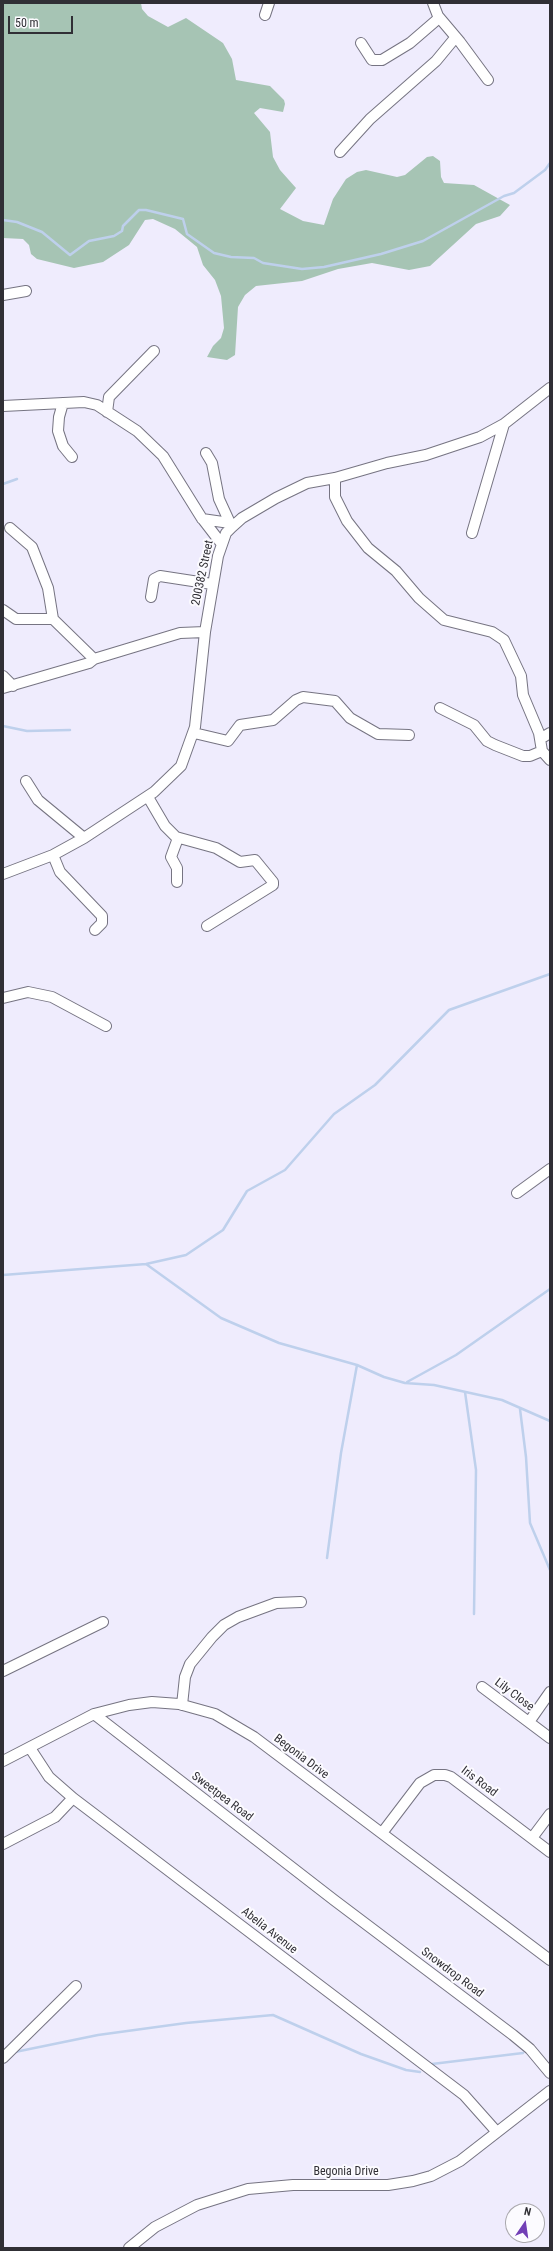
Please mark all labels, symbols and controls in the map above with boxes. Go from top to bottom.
scale bar [10,8,75,34]
text: 50 m [15,16,39,30]
street label: 200382 Street [189,539,217,607]
street label: Lily Close [491,1676,537,1714]
street label: Begonia Drive [271,1732,331,1782]
street label: Iris Road [458,1764,500,1800]
street label: Sweetpea Road [189,1769,255,1825]
street label: Abelia Avenue [238,1905,300,1957]
street label: Snowdrop Road [418,1945,486,2001]
street label: Begonia Drive [313,2165,379,2179]
north arrow [505,2203,545,2243]
text: N [523,2205,532,2219]

